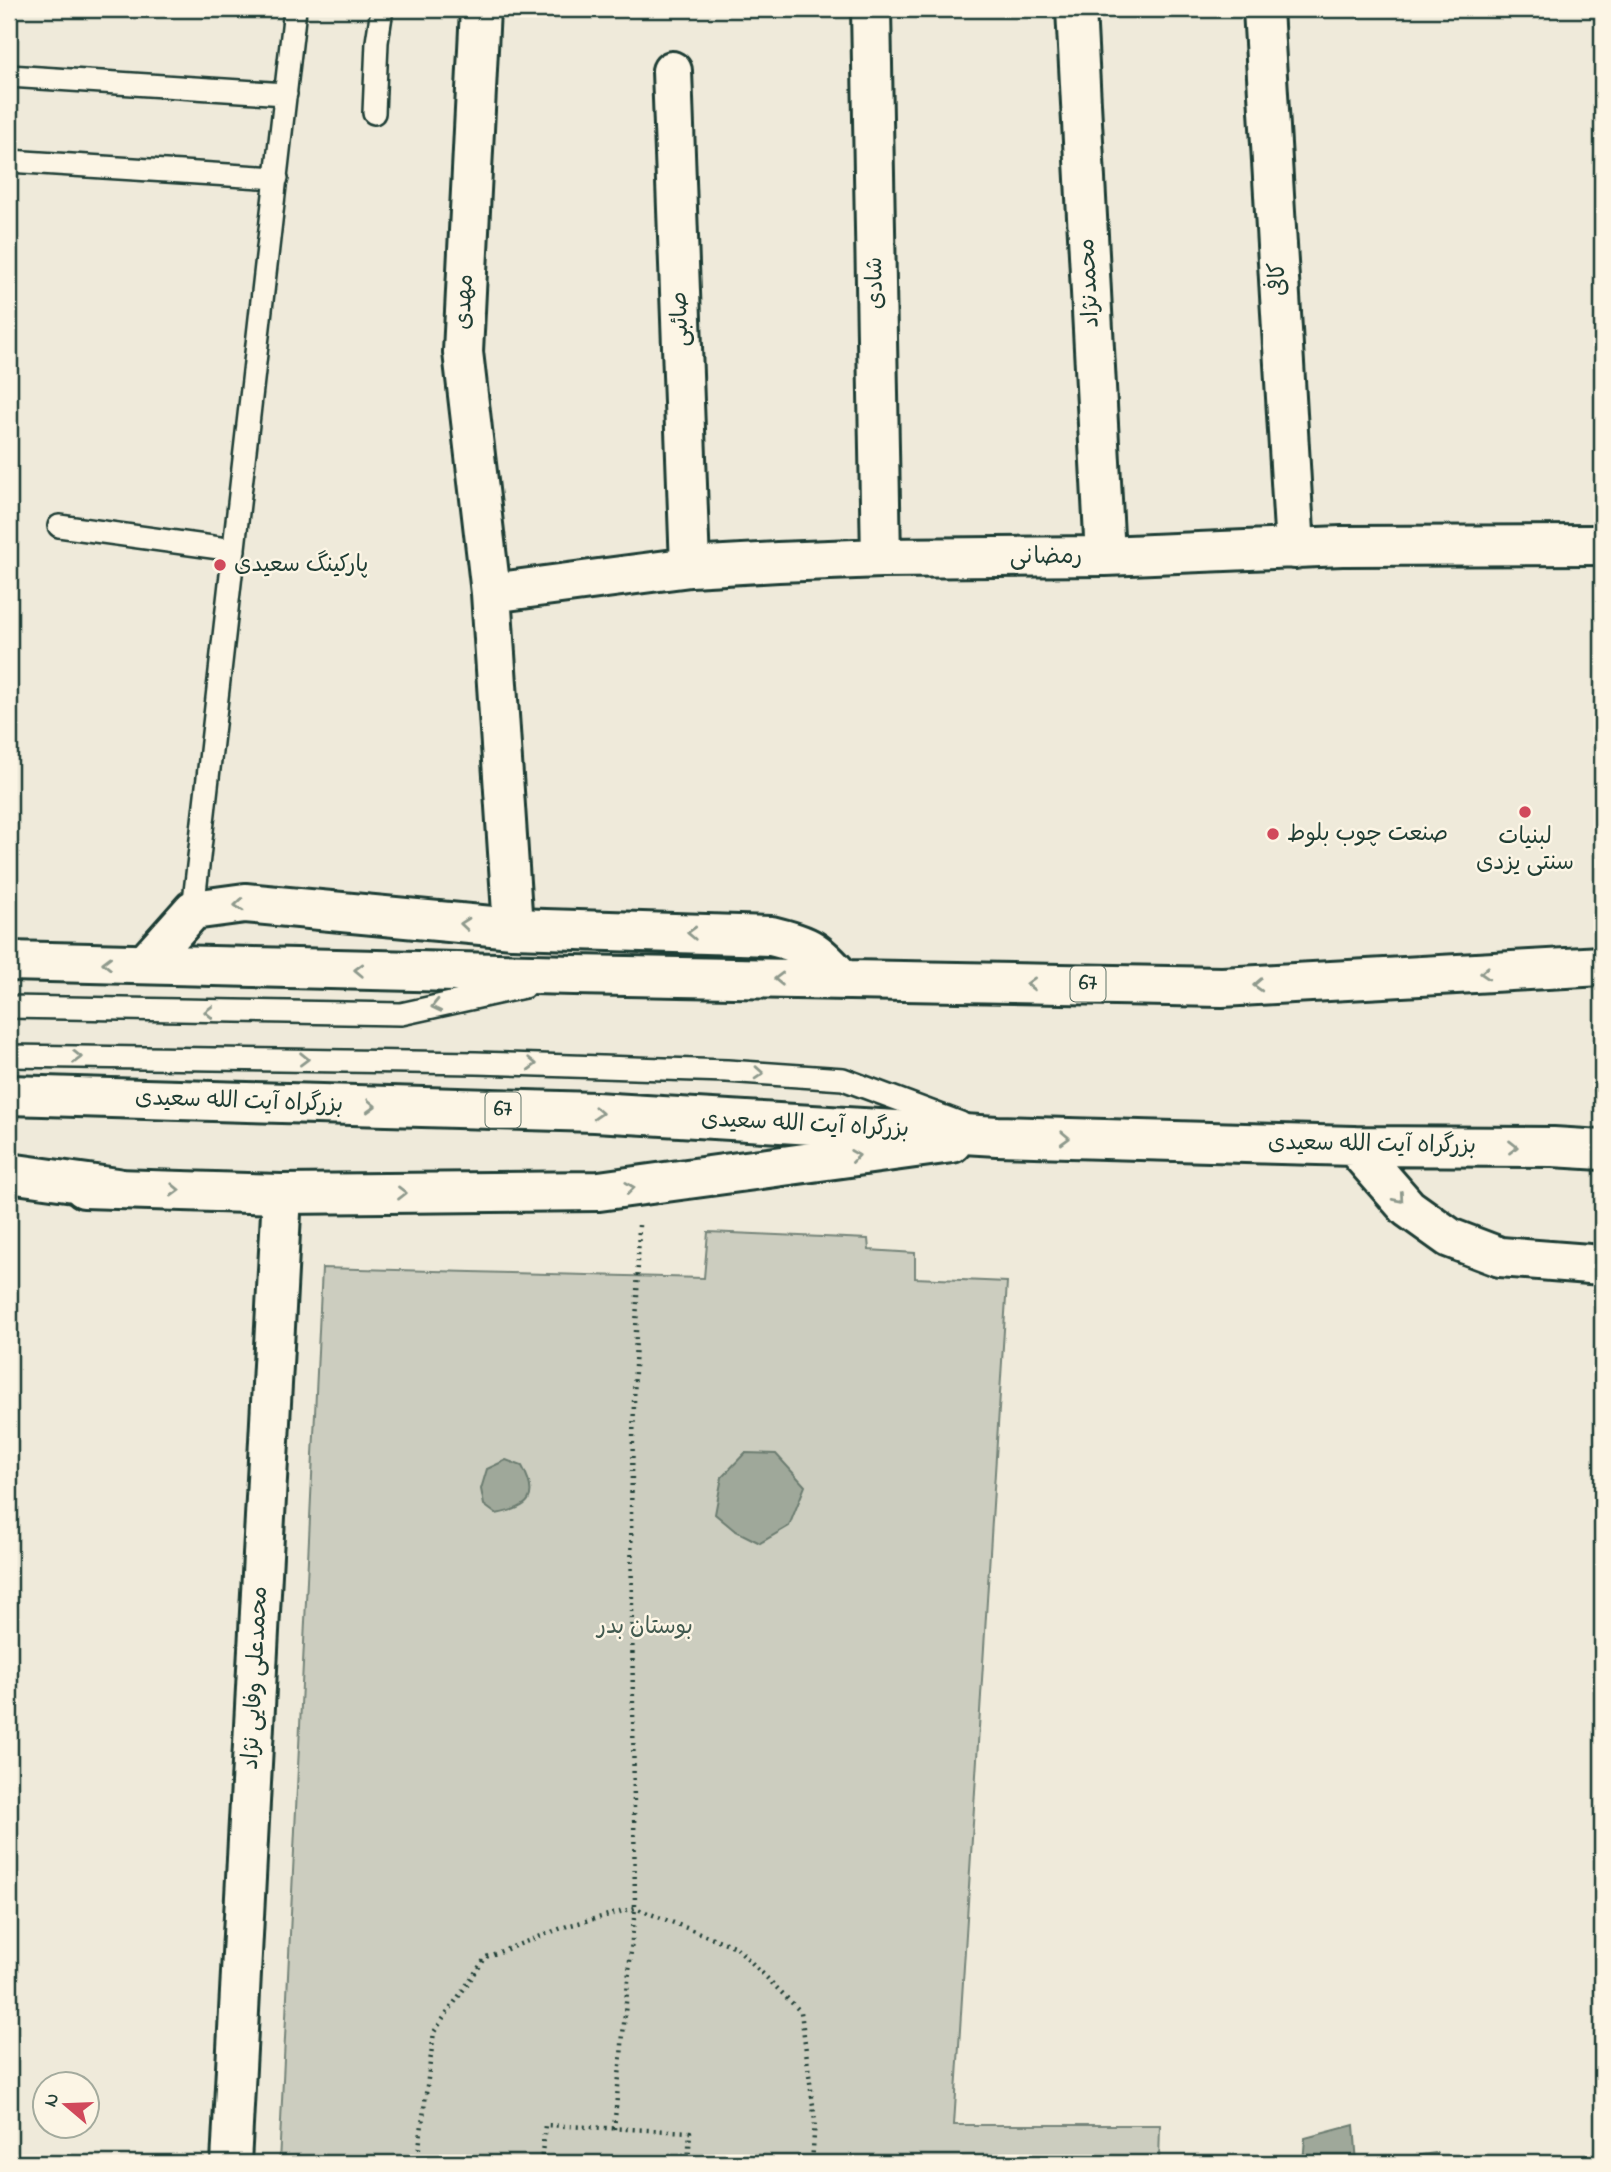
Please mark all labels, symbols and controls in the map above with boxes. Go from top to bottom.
street label: محمدنژاد [1071,237,1109,329]
street label: شادی [859,256,893,310]
street label: کافی [1261,261,1296,297]
street label: مهدی [447,273,483,331]
street label: صائبی [664,291,698,347]
street label: رمضانی [1010,541,1082,574]
place label: پارکینگ سعیدی [234,549,368,582]
marker: پارکینگ سعیدی [212,557,228,573]
marker: لبنیات سنتی یزدی [1517,804,1533,820]
place label: صنعت چوب بلوط [1287,818,1448,851]
place label: لبنیات سنتی یزدی [1476,821,1574,880]
marker: صنعت چوب بلوط [1265,826,1281,842]
one-way arrow [233,897,244,912]
one-way arrow [459,917,470,932]
one-way arrow [686,926,697,941]
one-way arrow [101,955,112,971]
one-way arrow [353,962,364,977]
one-way arrow [1479,966,1490,981]
road number: 67 [1070,967,1106,1002]
one-way arrow [773,971,783,987]
one-way arrow [1025,976,1036,991]
one-way arrow [1252,977,1263,992]
one-way arrow [430,998,442,1013]
one-way arrow [203,1004,214,1020]
one-way arrow [72,1050,83,1065]
one-way arrow [299,1052,310,1067]
one-way arrow [527,1057,538,1072]
one-way arrow [754,1065,765,1080]
street label: بزرگراه آیت الله سعیدی [134,1082,344,1122]
road number: 67 [486,1092,520,1128]
one-way arrow [366,1098,377,1113]
street label: بزرگراه آیت الله سعیدی [700,1103,910,1147]
one-way arrow [593,1105,604,1120]
street label: بزرگراه آیت الله سعیدی [1268,1127,1476,1163]
one-way arrow [1061,1130,1071,1146]
one-way arrow [1509,1139,1519,1155]
one-way arrow [849,1149,861,1164]
one-way arrow [624,1180,636,1195]
one-way arrow [170,1182,181,1197]
one-way arrow [398,1185,408,1201]
one-way arrow [1391,1190,1403,1203]
street label: محمدعلی وفایی نژاد [235,1585,277,1771]
park label: بوستان بدر [595,1611,693,1644]
north arrow [32,2070,102,2140]
text: N [37,2090,67,2111]

